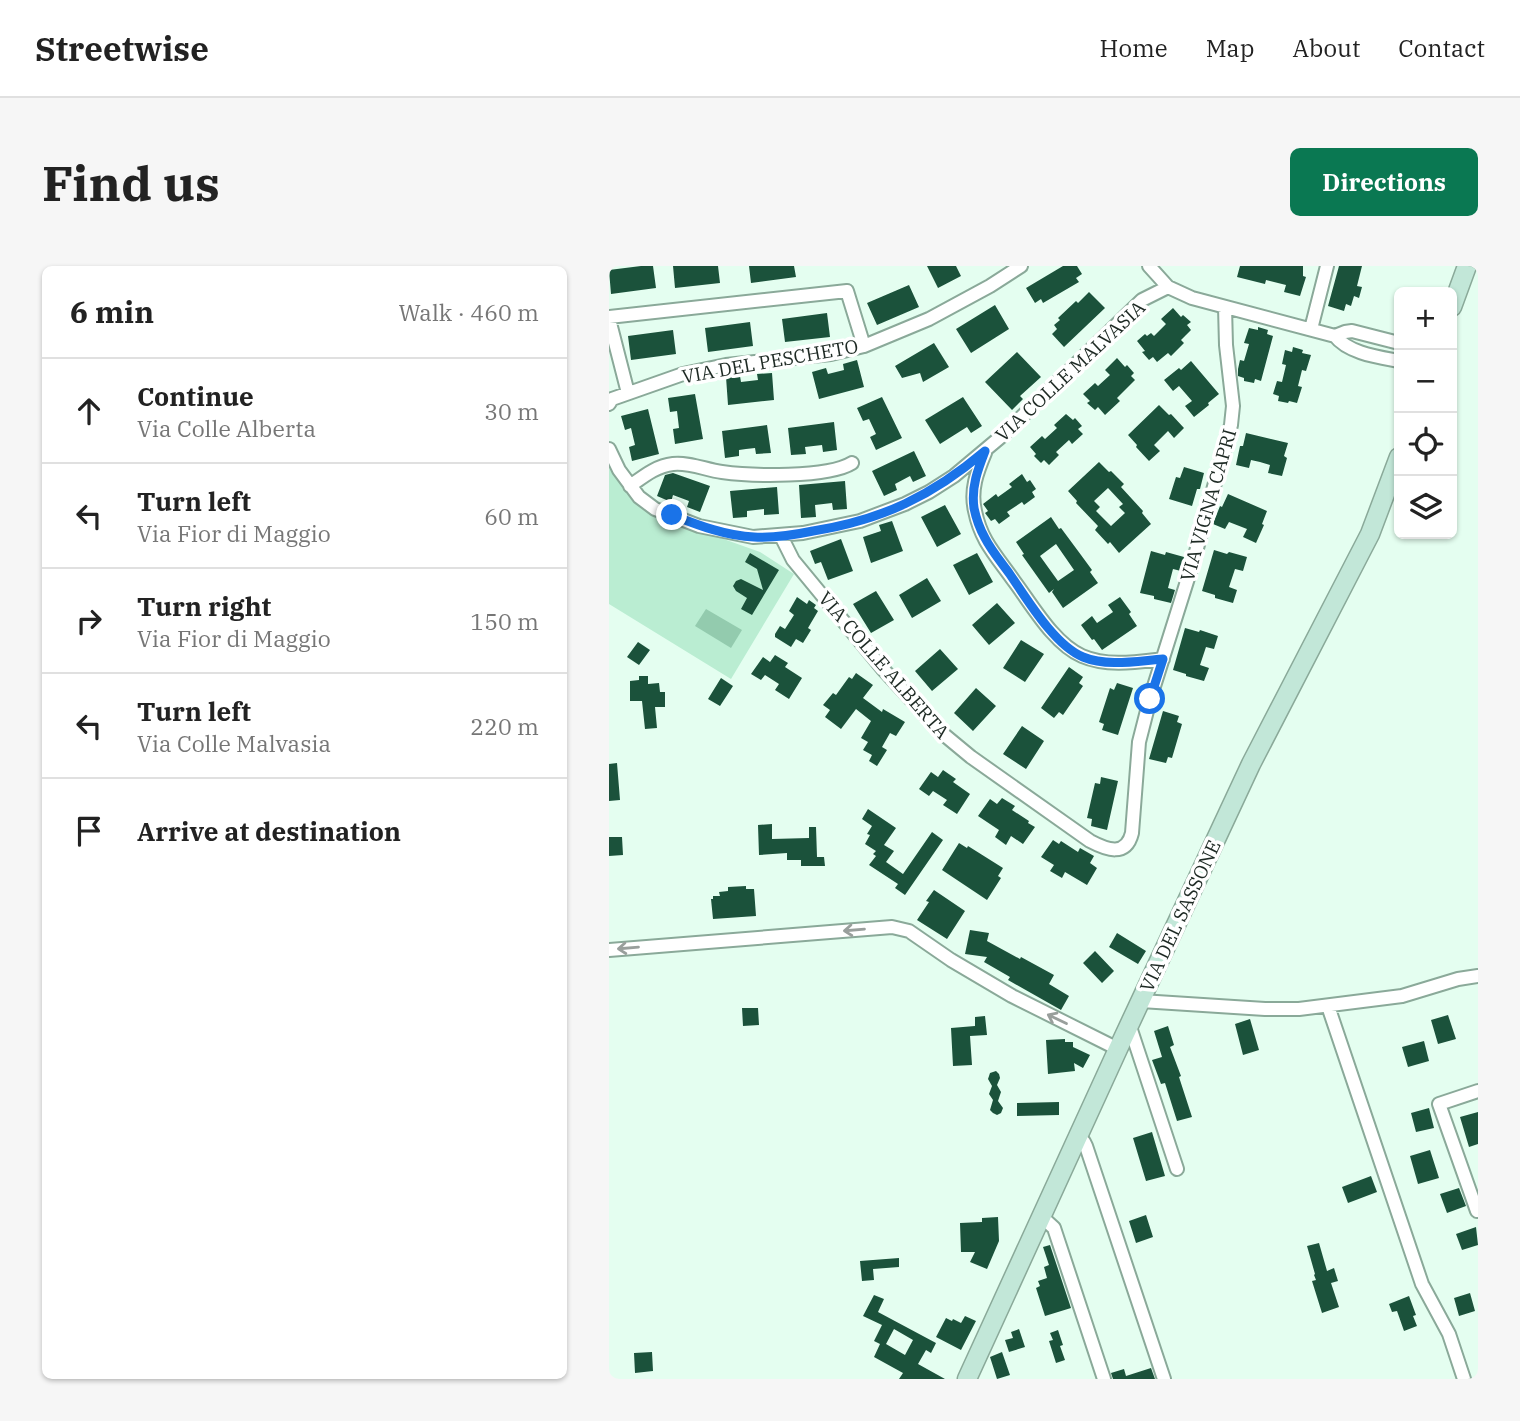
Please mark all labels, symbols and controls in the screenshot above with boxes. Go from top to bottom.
text: Streetwise [35,27,209,70]
text: Home [1100,32,1168,64]
text: Map [1206,32,1254,64]
text: About [1292,32,1360,64]
text: Contact [1398,32,1485,64]
button: Directions [1290,148,1478,216]
text: Find us [42,151,220,214]
map controls [1394,287,1457,539]
button: + [1394,287,1457,350]
text: 6 min [70,292,154,331]
street label: VIA COLLE MALVASIA [990,295,1150,447]
text: Walk · 460 m [398,297,539,327]
street label: VIA DEL PESCHETO [680,334,860,388]
button: − [1394,350,1457,413]
text: Continue [137,379,254,413]
icon: ahead [70,392,108,430]
text: 30 m [484,396,539,426]
text: Via Colle Alberta [137,413,316,443]
button: locate [1394,413,1457,476]
street label: VIA VIGNA CAPRI [1175,426,1241,584]
button: layers [1394,476,1457,539]
text: Turn left [137,484,251,518]
icon: left [70,497,108,535]
route end [656,499,687,530]
text: 60 m [484,501,539,531]
text: Via Fior di Maggio [137,518,331,548]
street label: VIA COLLE ALBERTA [813,586,955,744]
text: Turn right [137,589,271,623]
icon: right [70,602,108,640]
text: 150 m [470,606,539,636]
text: Via Fior di Maggio [137,623,331,653]
route start [1134,683,1165,714]
text: Turn left [137,694,251,728]
icon: left [70,707,108,745]
text: 220 m [470,711,539,741]
text: Via Colle Malvasia [137,728,331,758]
icon: arrive [70,812,108,850]
text: Arrive at destination [137,814,401,848]
street label: VIA DEL SASSONE [1134,836,1226,996]
one-way arrow [844,924,866,937]
one-way arrow [617,942,639,955]
one-way arrow [1047,1011,1068,1025]

